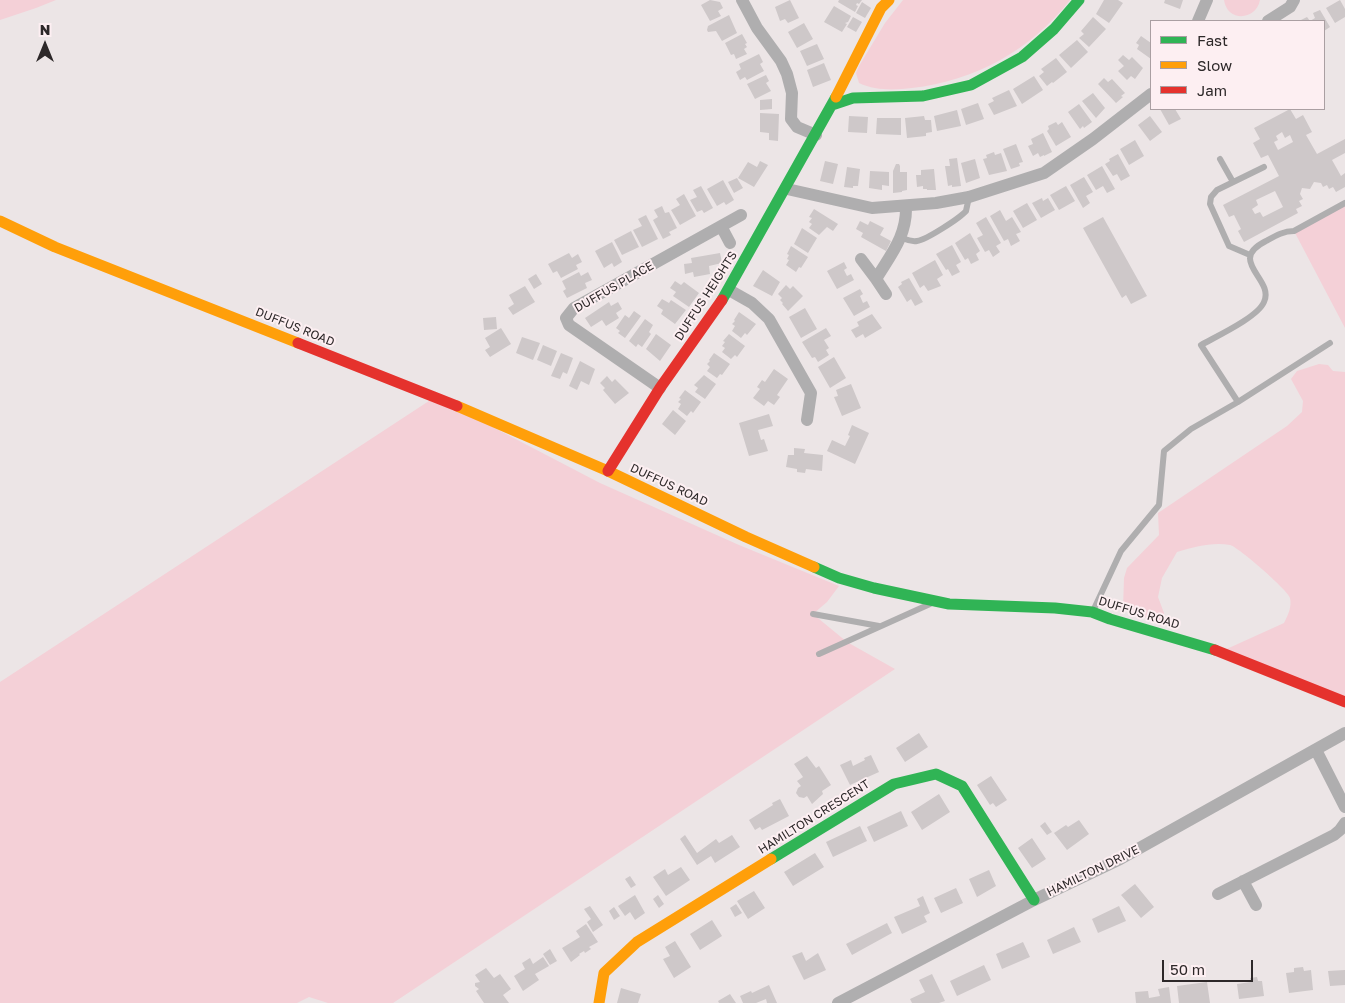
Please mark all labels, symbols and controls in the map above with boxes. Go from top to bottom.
north arrow [20,20,70,70]
legend [1150,20,1325,110]
text: N [40,21,50,38]
text: Fast [1197,31,1228,49]
text: Slow [1197,56,1232,74]
text: Jam [1197,81,1227,99]
street label: DUFFUS HEIGHTS [672,249,740,343]
street label: DUFFUS PLACE [572,258,656,316]
street label: DUFFUS ROAD [253,305,337,349]
street label: DUFFUS ROAD [628,461,710,509]
street label: DUFFUS ROAD [1097,594,1181,632]
street label: HAMILTON CRESCENT [756,777,872,857]
street label: HAMILTON DRIVE [1044,842,1142,900]
scale bar [1165,950,1256,982]
text: 50 m [1170,960,1205,978]

